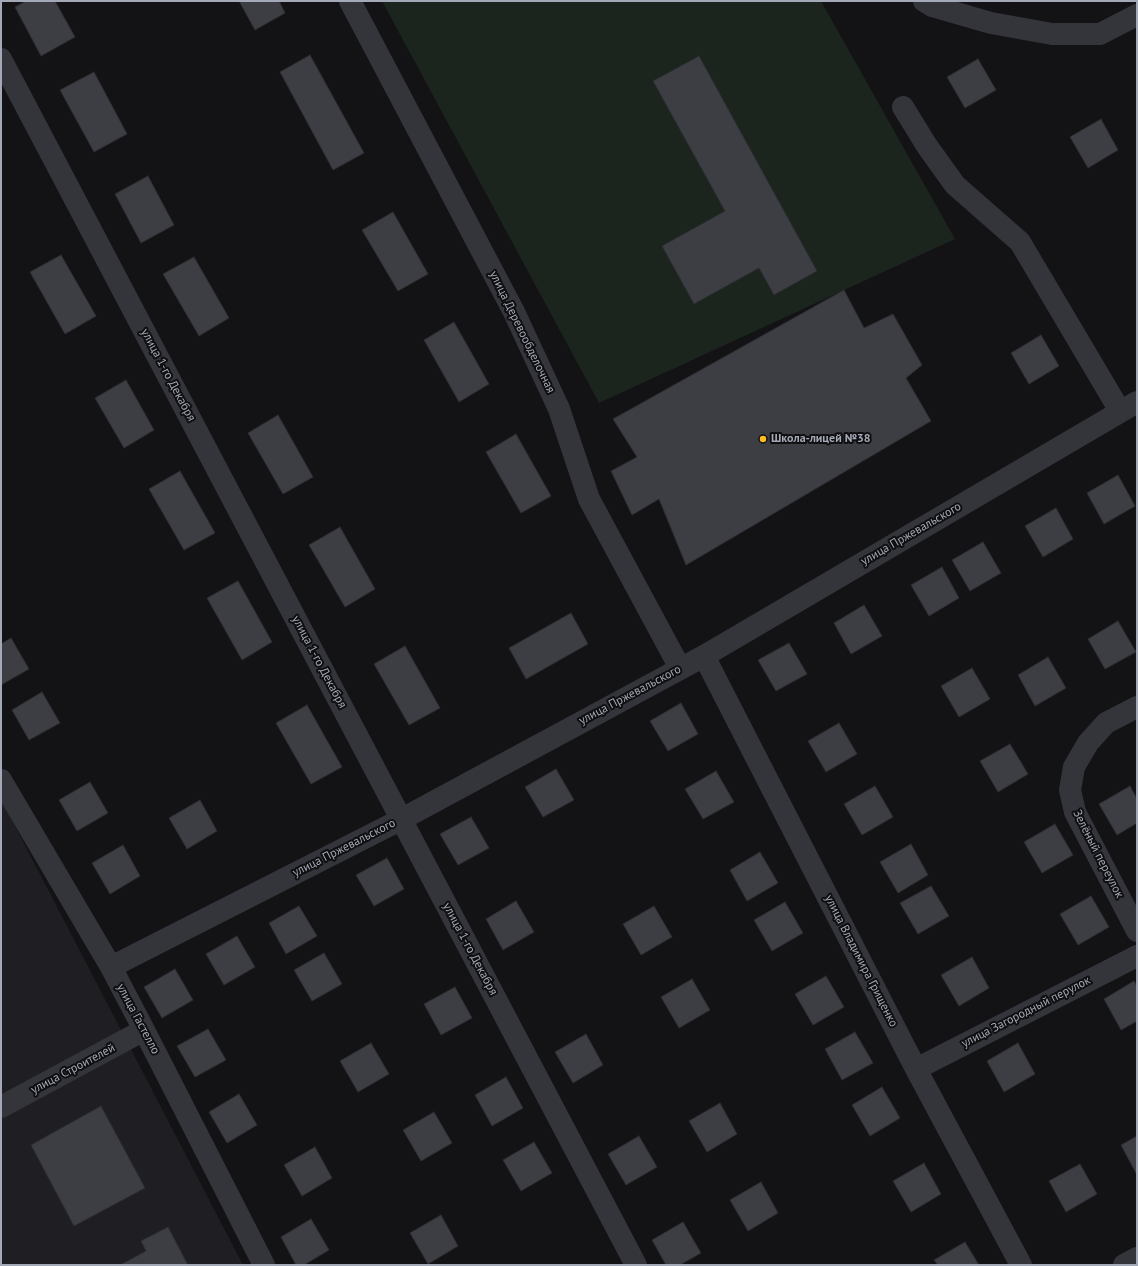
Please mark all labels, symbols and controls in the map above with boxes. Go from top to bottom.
street label: улица Деревообделочная [486,269,558,395]
street label: улица 1-го Декабря [138,326,198,424]
place label: Школа-лицей №38 [771,432,871,446]
marker: Школа-лицей №38 [758,434,768,444]
street label: улица Пржевальского [858,499,964,569]
street label: улица 1-го Декабря [289,613,349,711]
street label: улица Пржевальского [577,662,683,728]
street label: Зелёный переулок [1070,807,1126,901]
street label: улица Пржевальского [290,816,398,880]
street label: улица Владимира Грищенко [821,893,901,1029]
street label: улица 1-го Декабря [440,900,500,998]
street label: улица Загородный перулок [959,973,1093,1051]
street label: улица Гастелло [113,981,163,1057]
street label: улица Строителей [28,1041,118,1097]

